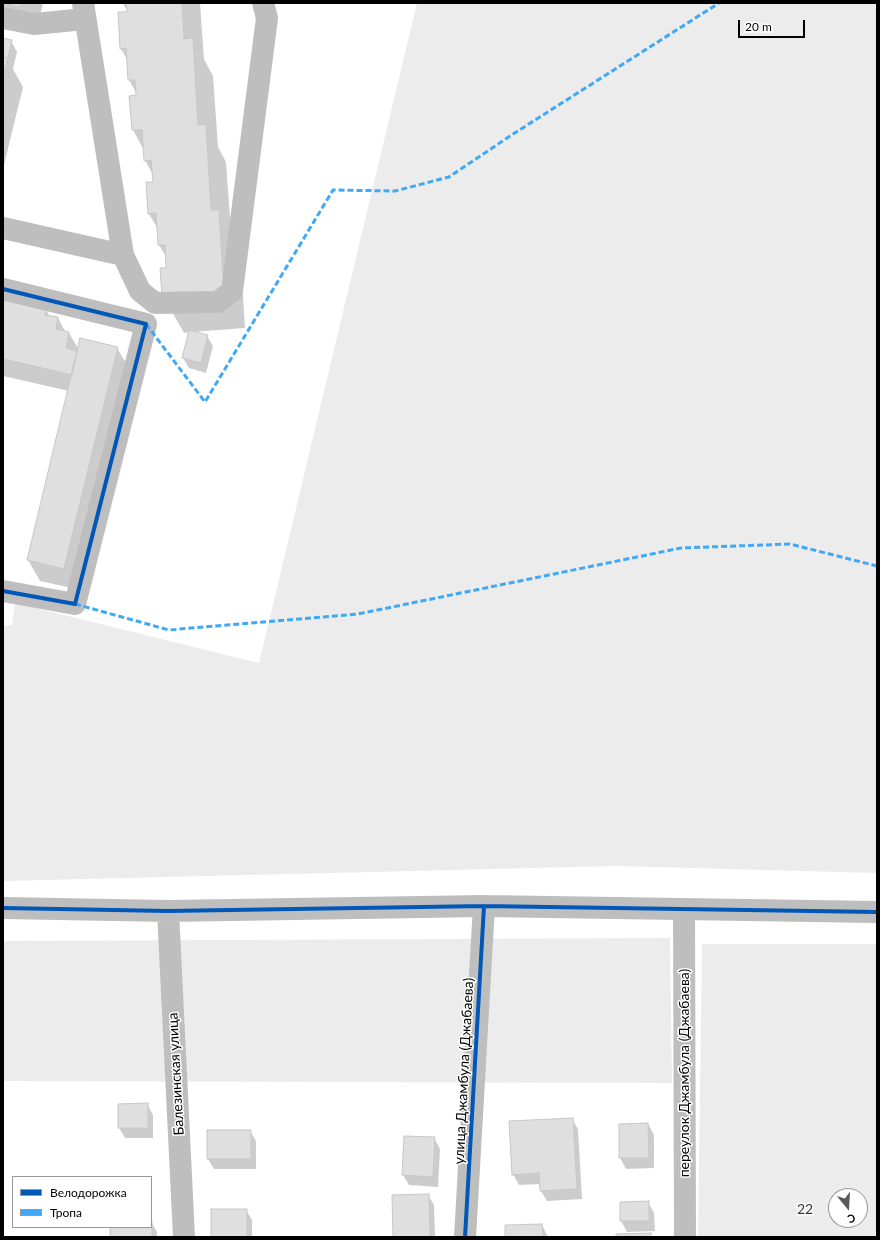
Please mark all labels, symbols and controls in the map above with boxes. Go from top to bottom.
scale bar [740,12,807,38]
text: 20 m [745,19,772,34]
street label: переулок Джамбула (Джабаева) [676,969,692,1177]
street label: улица Джамбула (Джабаева) [451,977,477,1165]
street label: Балезинская улица [164,1012,188,1136]
legend [12,1176,152,1228]
text: Велодорожка [50,1185,127,1200]
north arrow [828,1188,868,1228]
park label: 22 [797,1201,813,1217]
text: Тропа [50,1205,82,1220]
text: С [846,1212,857,1226]

